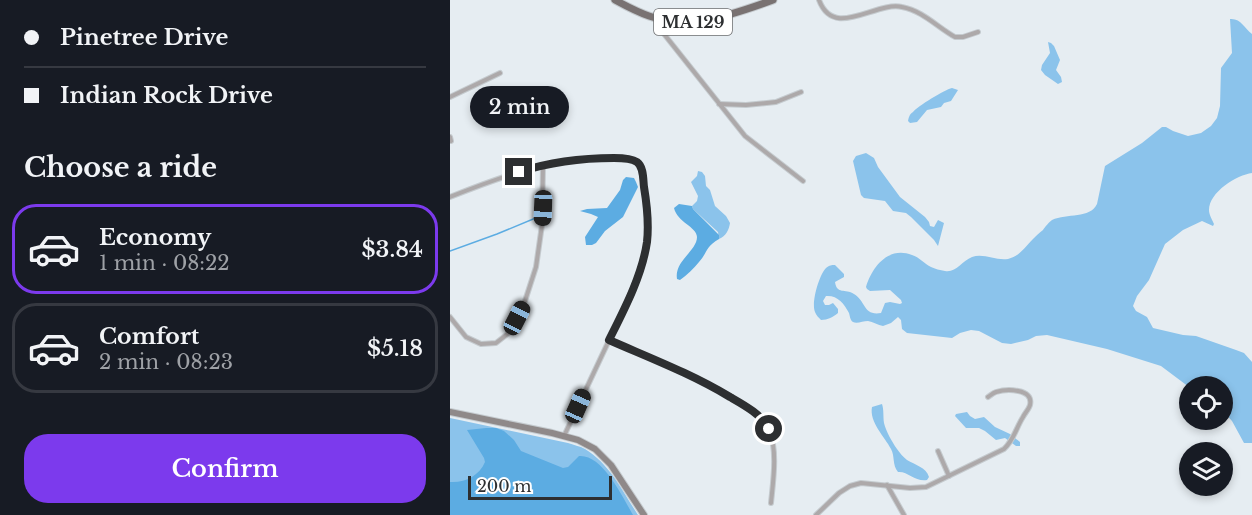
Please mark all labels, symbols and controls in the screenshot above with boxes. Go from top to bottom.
road number: MA 129 [654,9,732,35]
text: Pinetree Drive [60,24,228,51]
text: Indian Rock Drive [60,82,273,109]
callout: 2 min [470,85,568,127]
text: 2 min [489,95,550,119]
text: Choose a ride [24,151,217,184]
route end [505,158,532,185]
car [533,190,553,226]
icon: car [27,222,81,276]
text: Economy [99,224,211,251]
text: $3.84 [362,236,423,263]
text: 1 min · 08:22 [99,251,230,275]
car [501,298,533,338]
icon: car [27,321,81,375]
text: Comfort [99,323,199,350]
text: $5.18 [367,335,423,362]
text: 2 min · 08:23 [99,350,233,374]
map controls [1179,376,1233,496]
button: locate [1179,376,1233,430]
car [562,386,594,426]
route start [755,415,782,442]
button: Confirm [24,434,426,503]
button: layers [1179,442,1233,496]
scale bar [468,473,612,500]
text: 200 m [477,476,531,496]

